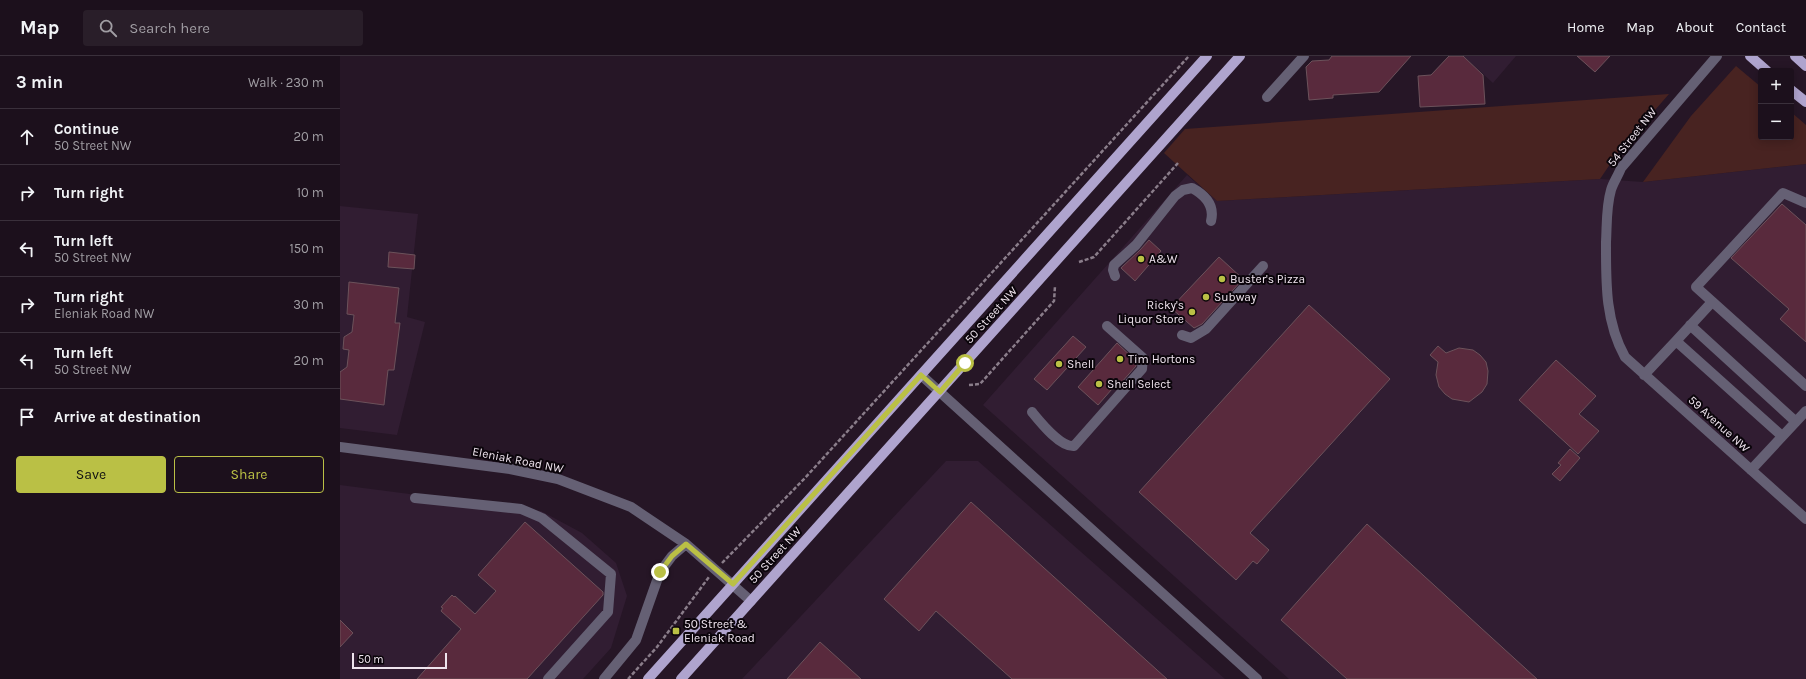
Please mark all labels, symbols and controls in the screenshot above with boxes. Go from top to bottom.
search box [83,10,363,46]
text: Map [20,17,59,39]
icon: search [97,17,119,39]
text: Search here [129,19,210,37]
text: Home [1567,19,1604,36]
text: Map [1626,19,1654,36]
text: About [1676,19,1714,36]
text: Contact [1736,19,1786,36]
map controls [1758,68,1794,140]
button: + [1758,68,1794,104]
text: 3 min [16,72,63,92]
text: Walk · 230 m [248,75,324,90]
street label: 54 Street NW [1605,104,1660,169]
button: − [1758,104,1794,140]
text: Continue [54,120,119,138]
icon: ahead [16,126,38,148]
text: 20 m [294,129,324,144]
text: 50 Street NW [54,138,131,153]
icon: right [16,182,38,204]
text: Turn right [54,184,124,202]
text: 10 m [297,185,324,200]
text: Turn left [54,232,113,250]
icon: left [16,238,38,260]
text: 150 m [289,241,324,256]
text: 50 Street NW [54,250,131,265]
place label: A&W [1149,252,1178,266]
marker: A&W [1136,254,1146,264]
place label: Buster's Pizza [1230,272,1305,286]
marker: Buster's Pizza [1217,274,1227,284]
street label: 50 Street NW [962,284,1020,346]
text: Turn right [54,288,124,306]
place label: Subway [1214,290,1257,304]
marker: Subway [1201,292,1211,302]
icon: right [16,294,38,316]
text: 30 m [293,297,324,312]
place label: Ricky's Liquor Store [1118,298,1184,326]
text: Eleniak Road NW [54,306,154,321]
marker: Ricky's Liquor Store [1187,307,1197,317]
text: Turn left [54,344,113,362]
icon: left [16,350,38,372]
place label: Tim Hortons [1128,352,1195,366]
text: 20 m [294,353,324,368]
route start [956,354,974,372]
marker: Tim Hortons [1115,354,1125,364]
place label: Shell [1067,357,1094,371]
marker: Shell [1054,359,1064,369]
text: 50 Street NW [54,362,131,377]
place label: Shell Select [1107,377,1171,391]
marker: Shell Select [1094,379,1104,389]
street label: 59 Avenue NW [1685,393,1753,455]
icon: arrive [16,406,38,428]
text: Arrive at destination [54,408,201,426]
street label: Eleniak Road NW [471,444,565,476]
button: Save [16,456,166,493]
button: Share [174,456,324,493]
street label: 50 Street NW [746,524,804,586]
route end [651,563,669,581]
place label: 50 Street & Eleniak Road [684,617,755,645]
marker: 50 Street & Eleniak Road [671,626,681,636]
scale bar [352,651,447,670]
text: 50 m [358,653,384,666]

